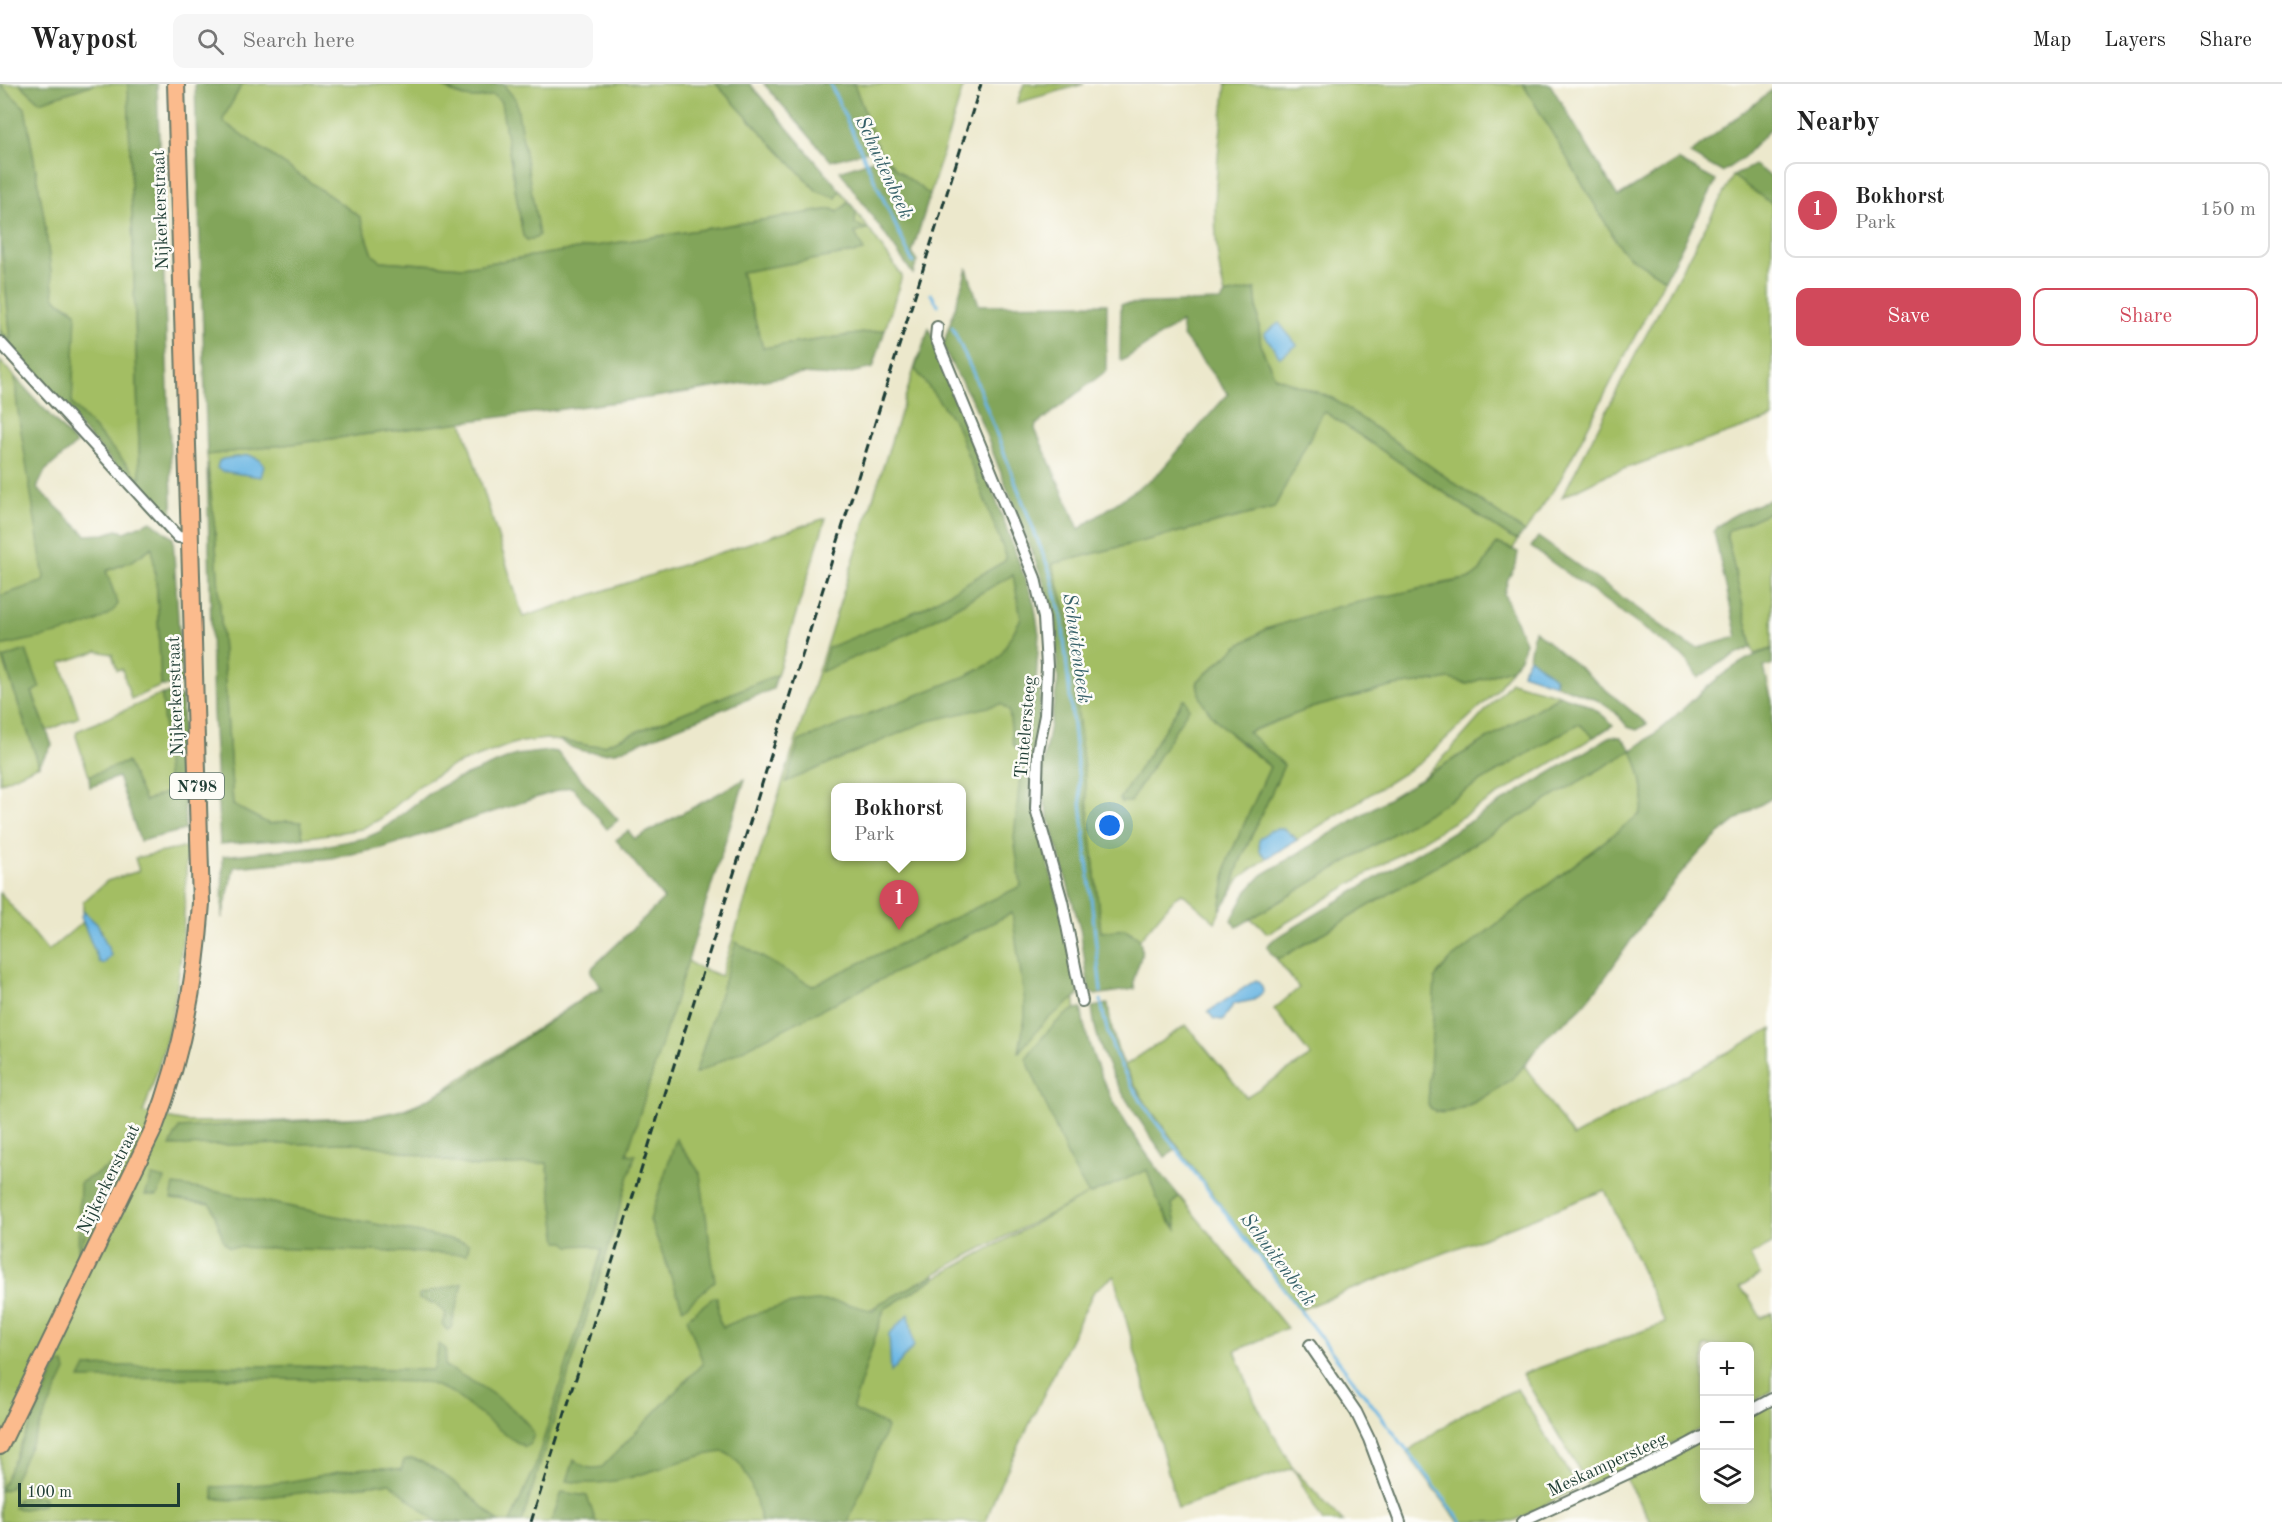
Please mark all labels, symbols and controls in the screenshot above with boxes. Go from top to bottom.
search box [173,14,593,68]
icon: search [194,25,227,58]
text: Waypost [30,27,137,55]
text: Search here [242,30,355,52]
text: Map [2032,30,2071,51]
text: Layers [2104,30,2166,51]
text: Share [2199,30,2252,51]
text: Nearby [1796,110,1880,136]
water label: Schuitenbeek [851,113,916,223]
street label: Nijkerkerstraat [150,150,172,270]
text: Bokhorst [1855,186,1944,208]
text: 1 [1812,200,1823,220]
text: 150 m [2200,200,2256,220]
text: Park [1855,213,1896,233]
button: Save [1796,288,2021,346]
button: Share [2033,288,2258,346]
water label: Schuitenbeek [1058,592,1094,705]
street label: Nijkerkerstraat [165,636,187,756]
street label: Tintelersteeg [1013,675,1039,779]
road number: N798 [170,773,224,799]
popup [831,783,966,861]
text: Bokhorst [854,798,943,820]
your location [1095,811,1124,840]
text: Park [854,825,895,845]
pin: 1 [880,880,918,930]
street label: Nijkerkerstraat [74,1122,143,1237]
water label: Schuitenbeek [1236,1210,1319,1311]
map controls [1700,1342,1754,1504]
button: + [1700,1342,1754,1396]
button: − [1700,1396,1754,1450]
street label: Meskampersteeg [1545,1429,1670,1500]
button: layers [1700,1450,1754,1504]
scale bar [18,1480,180,1508]
text: 100 m [27,1485,72,1501]

